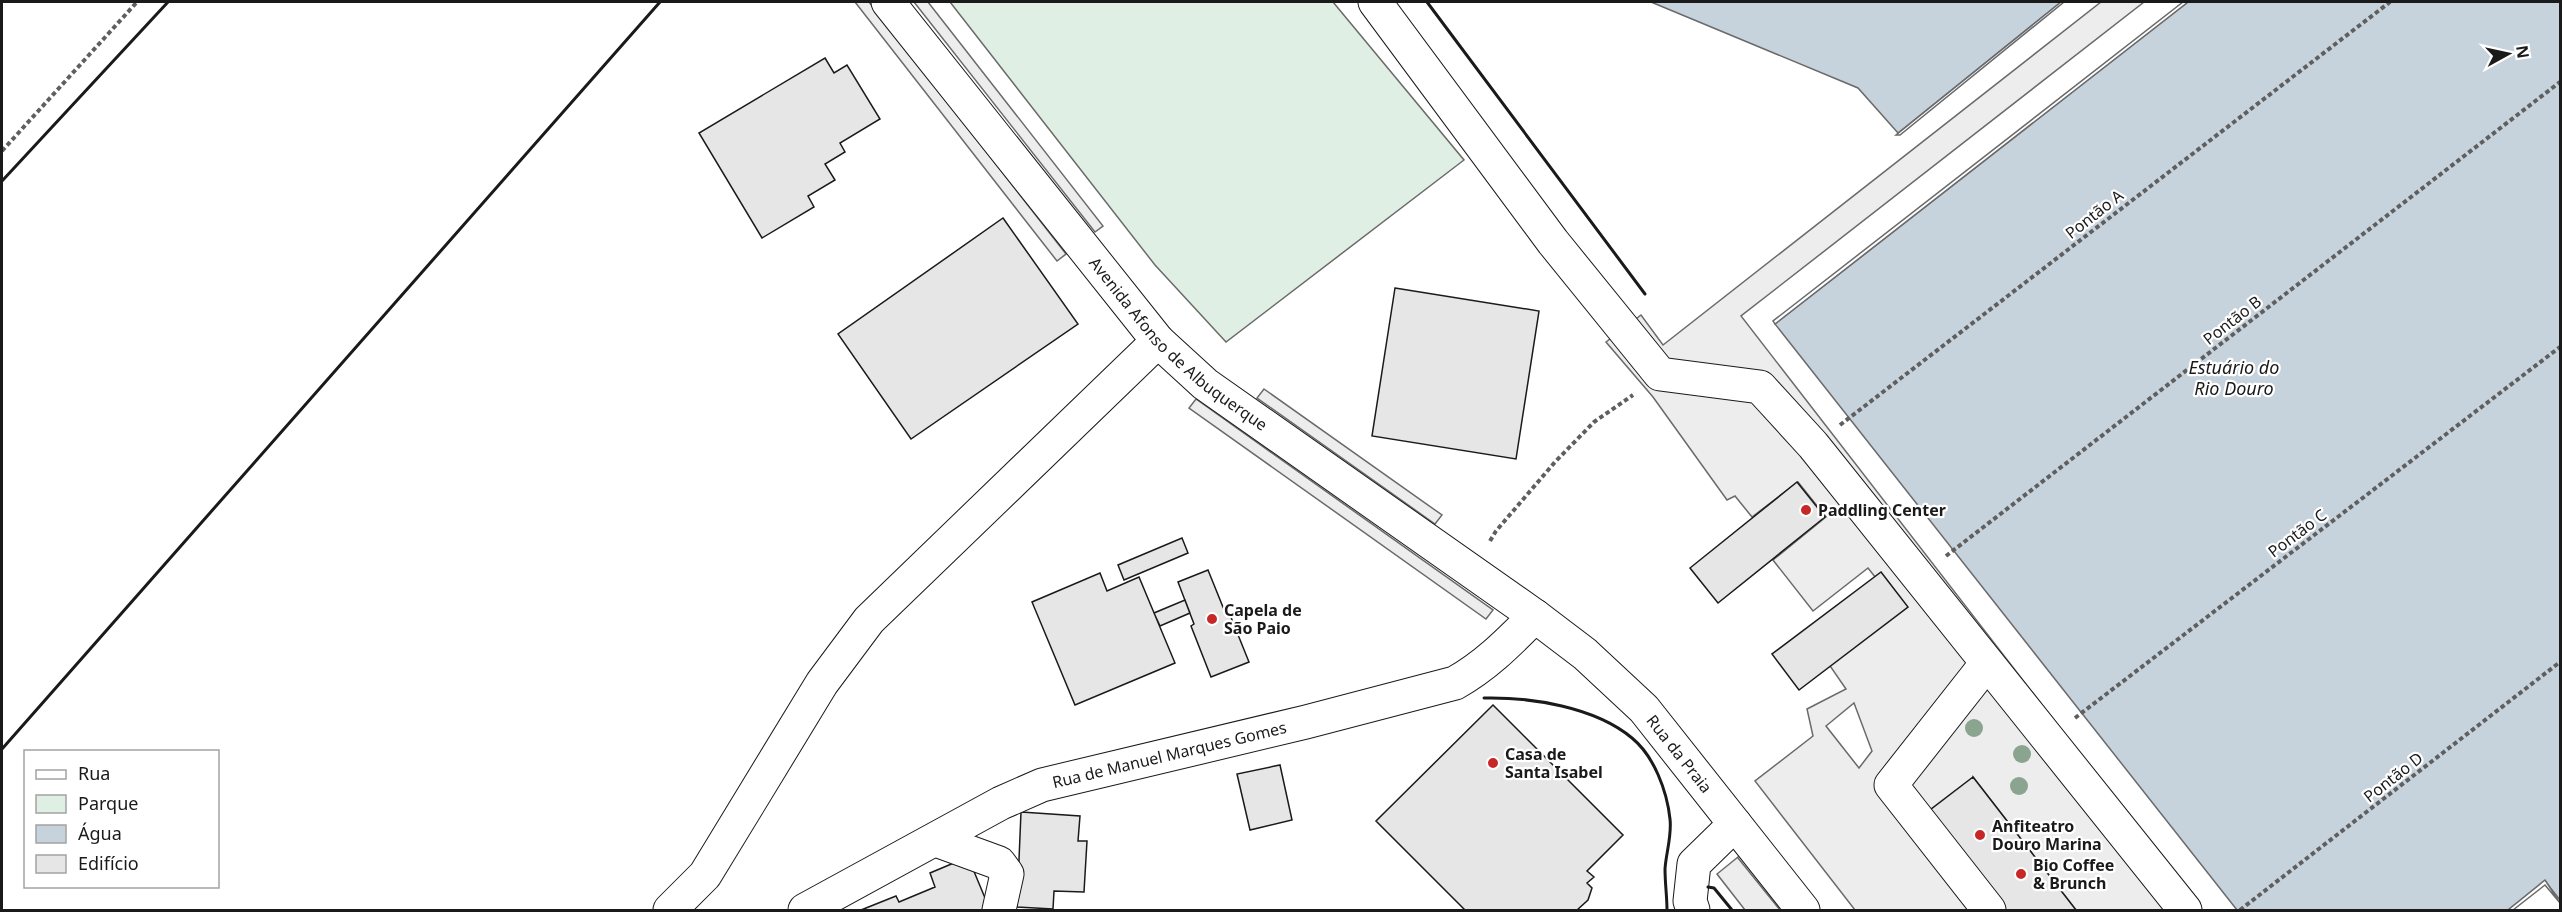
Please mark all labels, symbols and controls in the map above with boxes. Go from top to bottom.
north arrow [2478,24,2538,84]
text: N [2511,44,2535,60]
street label: Pontão A [2060,184,2128,244]
street label: Avenida Afonso de Albuquerque [1084,252,1272,436]
street label: Pontão B [2198,290,2266,350]
water label: Estuário do Rio Douro [2189,355,2279,400]
place label: Paddling Center [1818,499,1946,521]
marker: Paddling Center [1799,503,1813,517]
street label: Pontão C [2263,504,2331,562]
place label: Capela de São Paio [1224,599,1302,639]
marker: Capela de São Paio [1205,612,1219,626]
street label: Rua da Praia [1642,710,1717,797]
street label: Rua de Manuel Marques Gomes [1050,716,1289,793]
place label: Casa de Santa Isabel [1505,743,1603,783]
street label: Pontão D [2359,747,2427,807]
legend [24,750,219,888]
marker: Casa de Santa Isabel [1486,756,1500,770]
text: Rua [78,761,110,785]
text: Parque [78,791,138,815]
place label: Anfiteatro Douro Marina [1992,815,2102,855]
text: Água [78,821,122,845]
marker: Anfiteatro Douro Marina [1973,828,1987,842]
text: Edifício [78,851,139,875]
place label: Bio Coffee & Brunch [2033,854,2114,894]
marker: Bio Coffee & Brunch [2014,867,2028,881]

